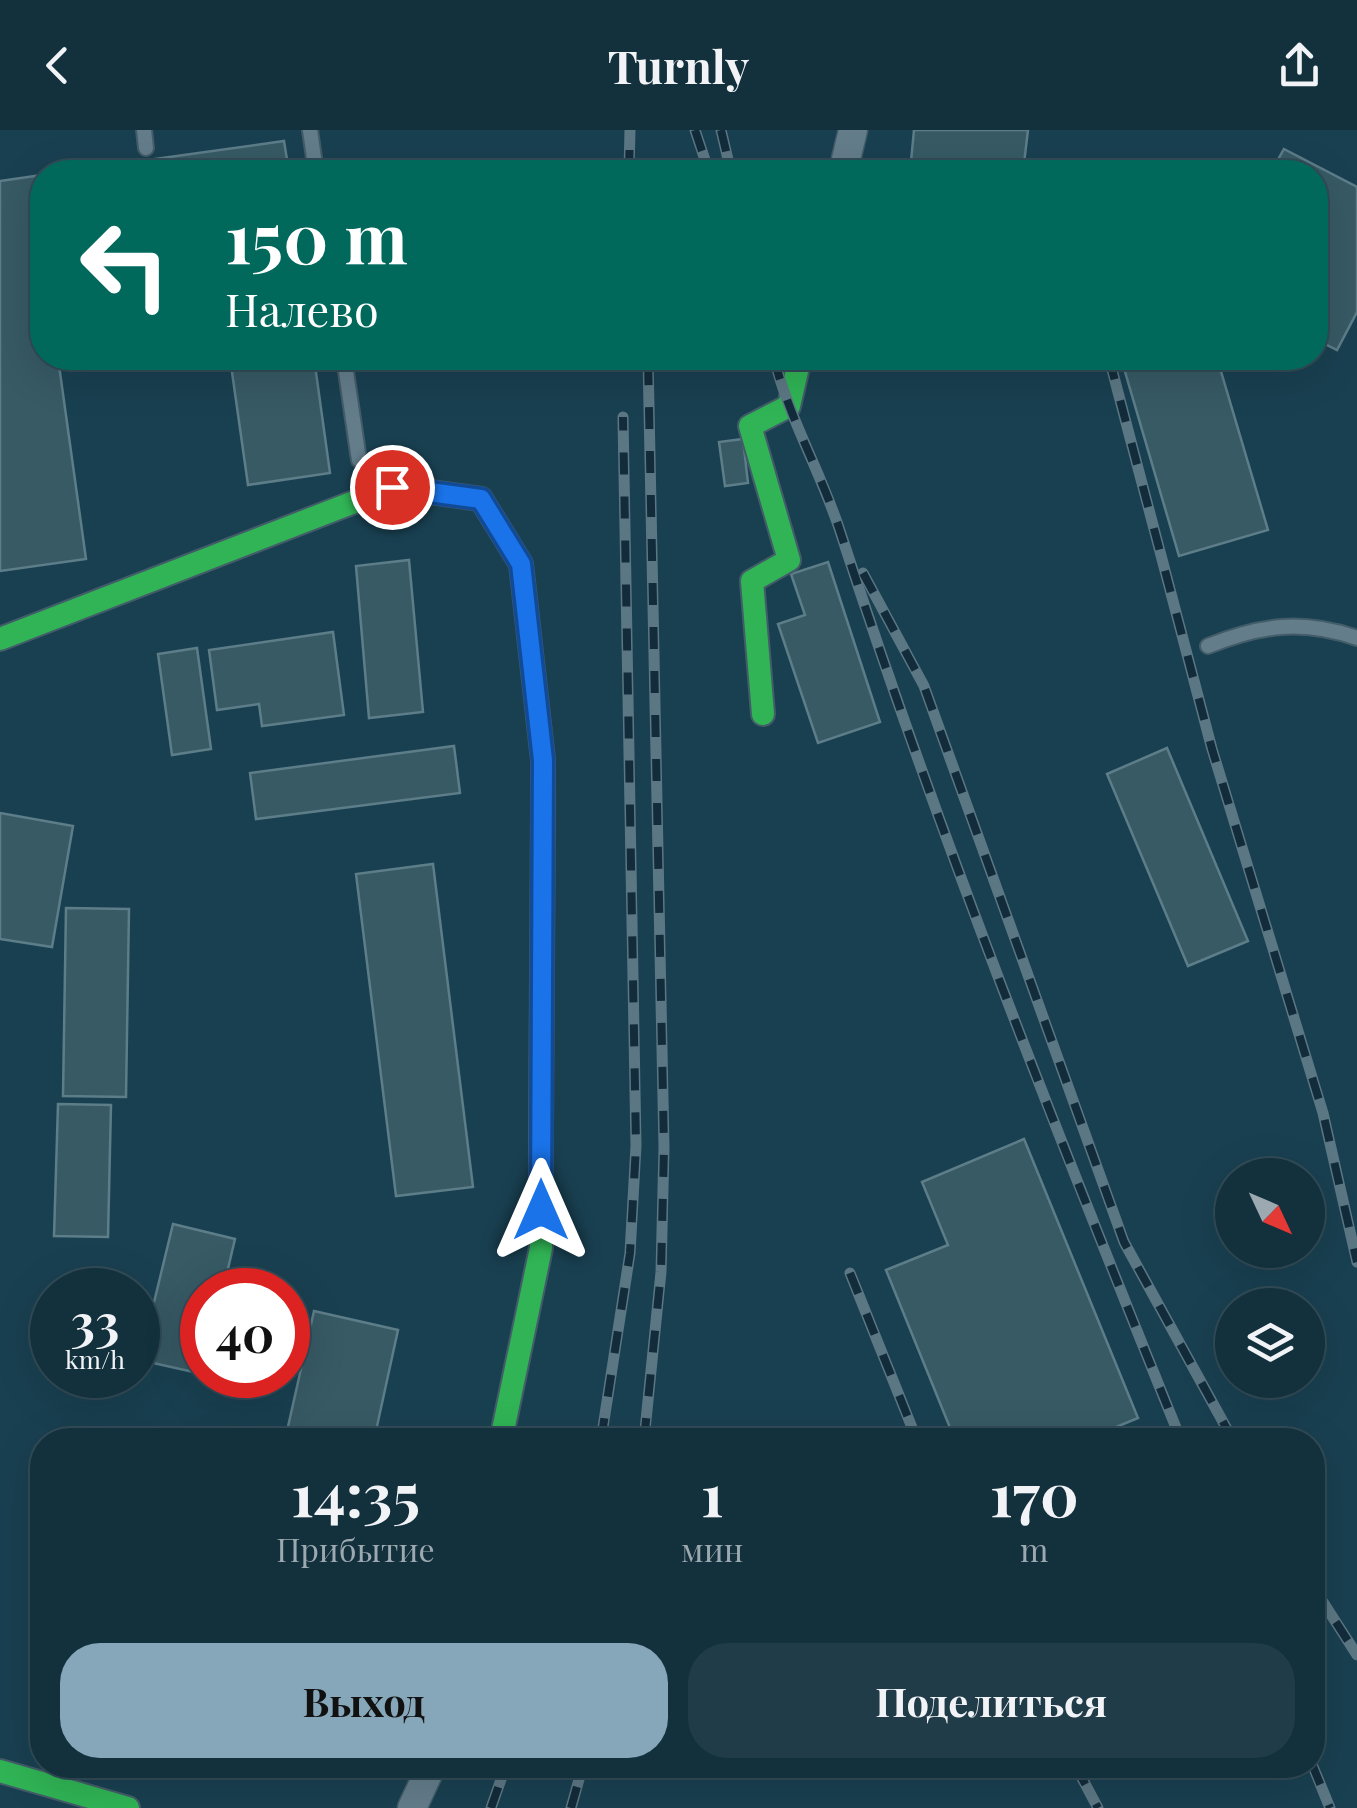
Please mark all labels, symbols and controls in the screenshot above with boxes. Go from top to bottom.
text: Turnly [608,35,749,95]
icon: back [30,38,85,93]
icon: share [1272,38,1327,93]
text: 150 m [225,188,408,282]
icon: left [60,200,190,330]
text: Налево [225,278,379,338]
pin [350,445,435,530]
icon: arrive [365,460,420,515]
position arrow [489,1158,593,1262]
north arrow [1215,1158,1325,1268]
map controls [1215,1158,1325,1398]
speed limit sign: 40 [180,1268,310,1398]
text: 33 [71,1287,119,1354]
button: layers [1215,1288,1325,1398]
text: km/h [65,1342,125,1375]
text: 14:35 [291,1452,420,1532]
text: 1 [701,1452,724,1532]
text: 170 [990,1452,1079,1532]
text: Прибытие [276,1527,435,1570]
text: мин [681,1527,743,1570]
text: m [1020,1527,1048,1570]
button: Выход [60,1643,668,1758]
button: Поделиться [688,1643,1295,1758]

